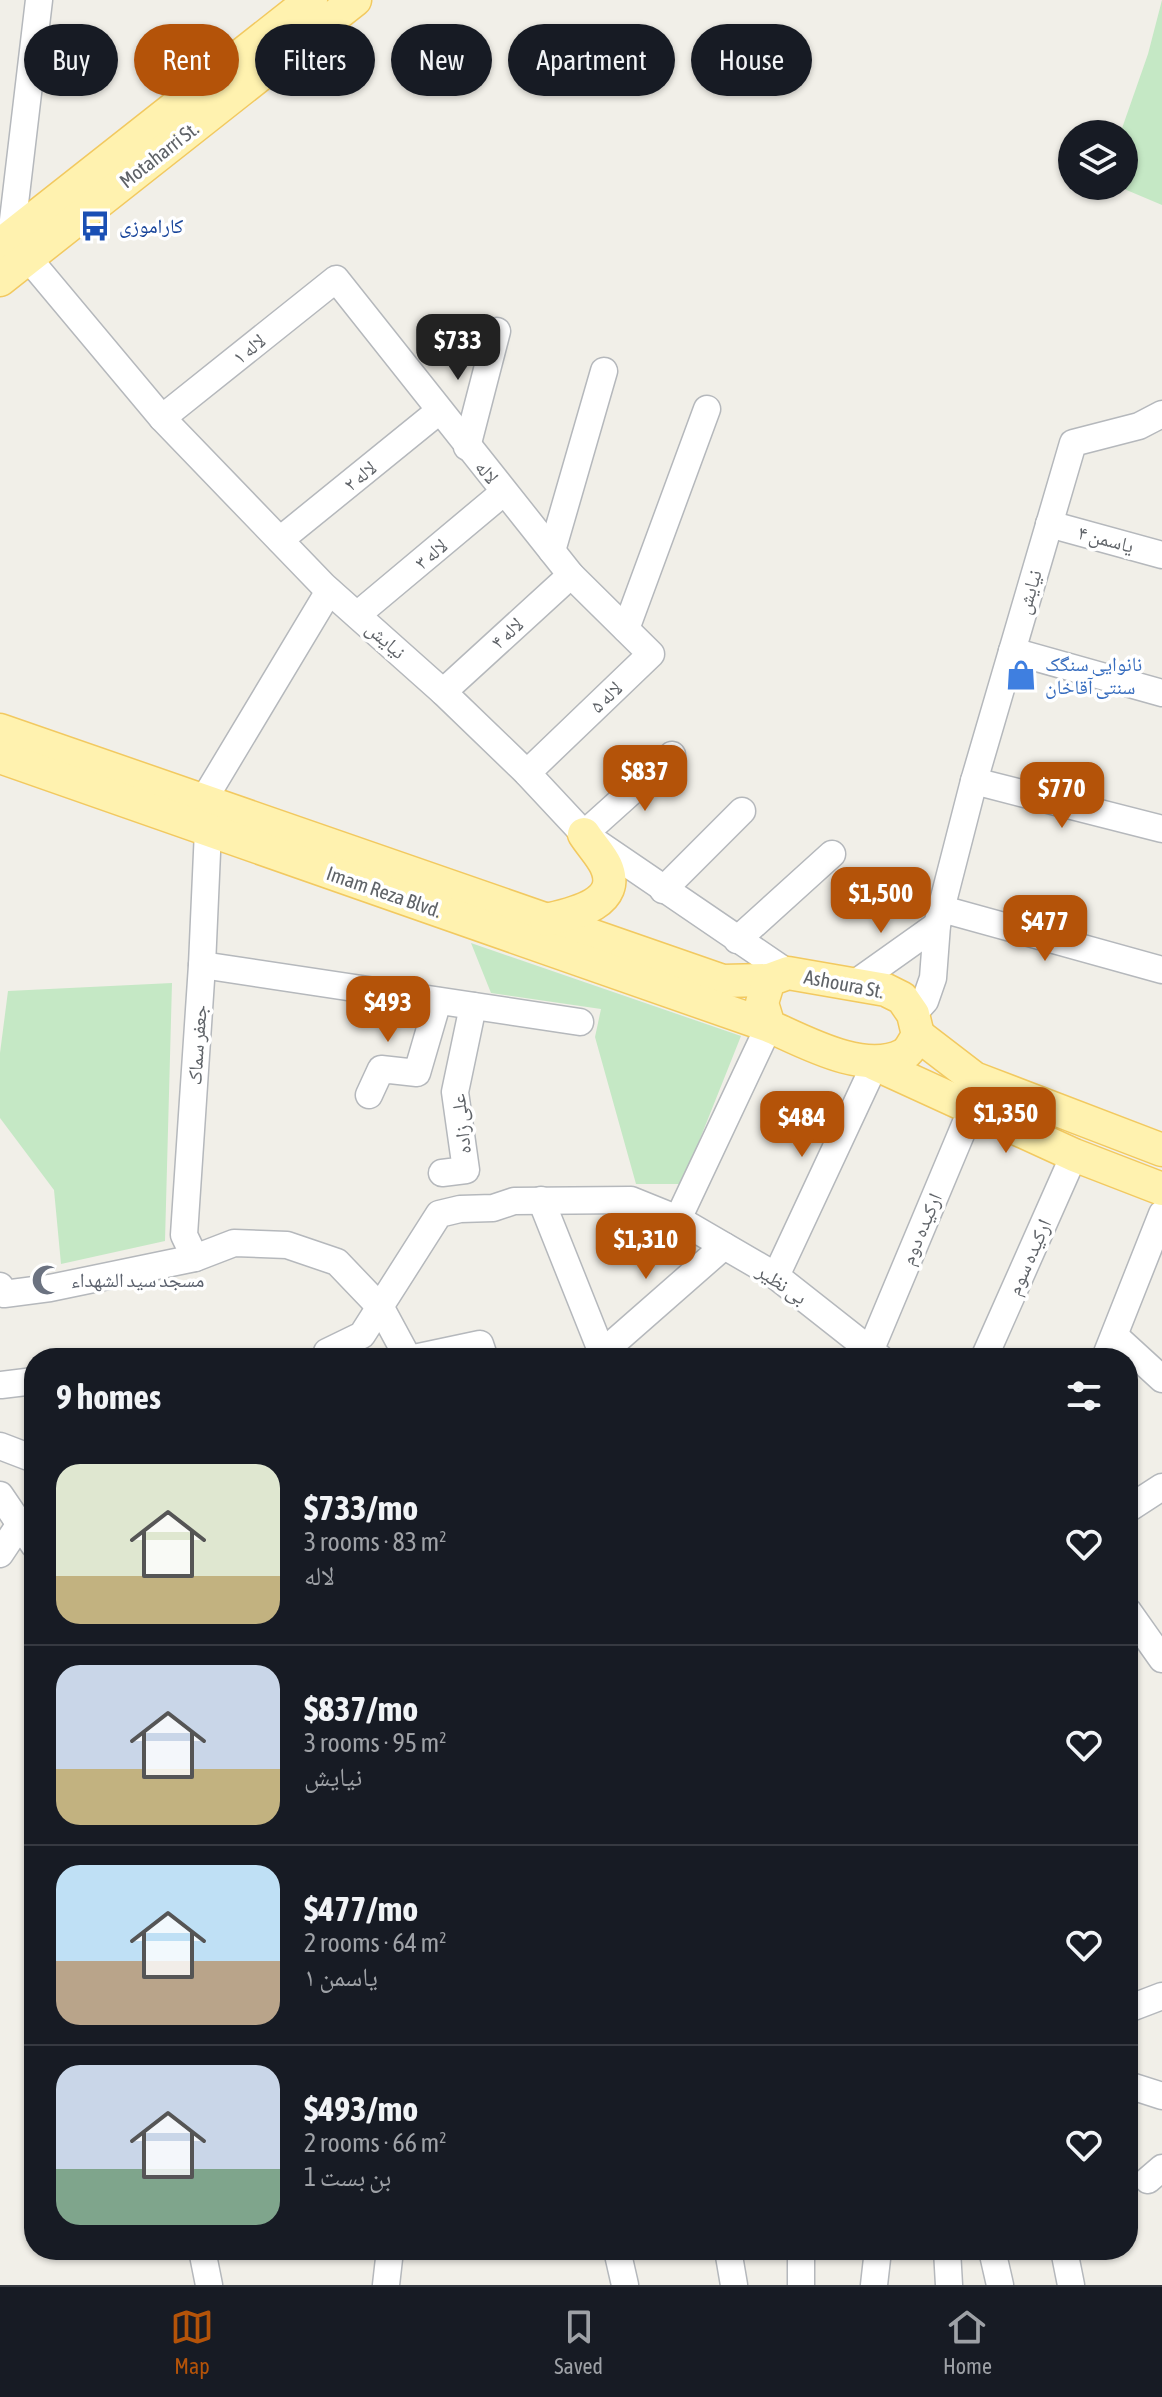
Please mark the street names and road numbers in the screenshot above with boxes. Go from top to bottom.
street label: Motaharri St. [115,117,203,193]
street label: لاله ۱ [228,329,270,369]
street label: لاله [471,455,504,488]
street label: لاله ۲ [339,456,381,496]
street label: یاسمن ۴ [1075,520,1137,558]
street label: لاله ۳ [410,533,452,574]
street label: نیایش [1011,567,1047,617]
street label: لاله ۴ [486,612,527,653]
street label: نیایش [361,616,411,664]
street label: لاله ۵ [585,676,626,717]
street label: Imam Reza Blvd. [324,861,445,922]
street label: Ashoura St. [802,965,886,1003]
street label: جعفر سماک [182,1004,211,1086]
street label: علی زاده [446,1093,476,1155]
street label: ارکیده دوم [895,1189,949,1269]
street label: ارکیده سوم [1002,1215,1058,1300]
street label: بی نظیر [752,1258,812,1309]

